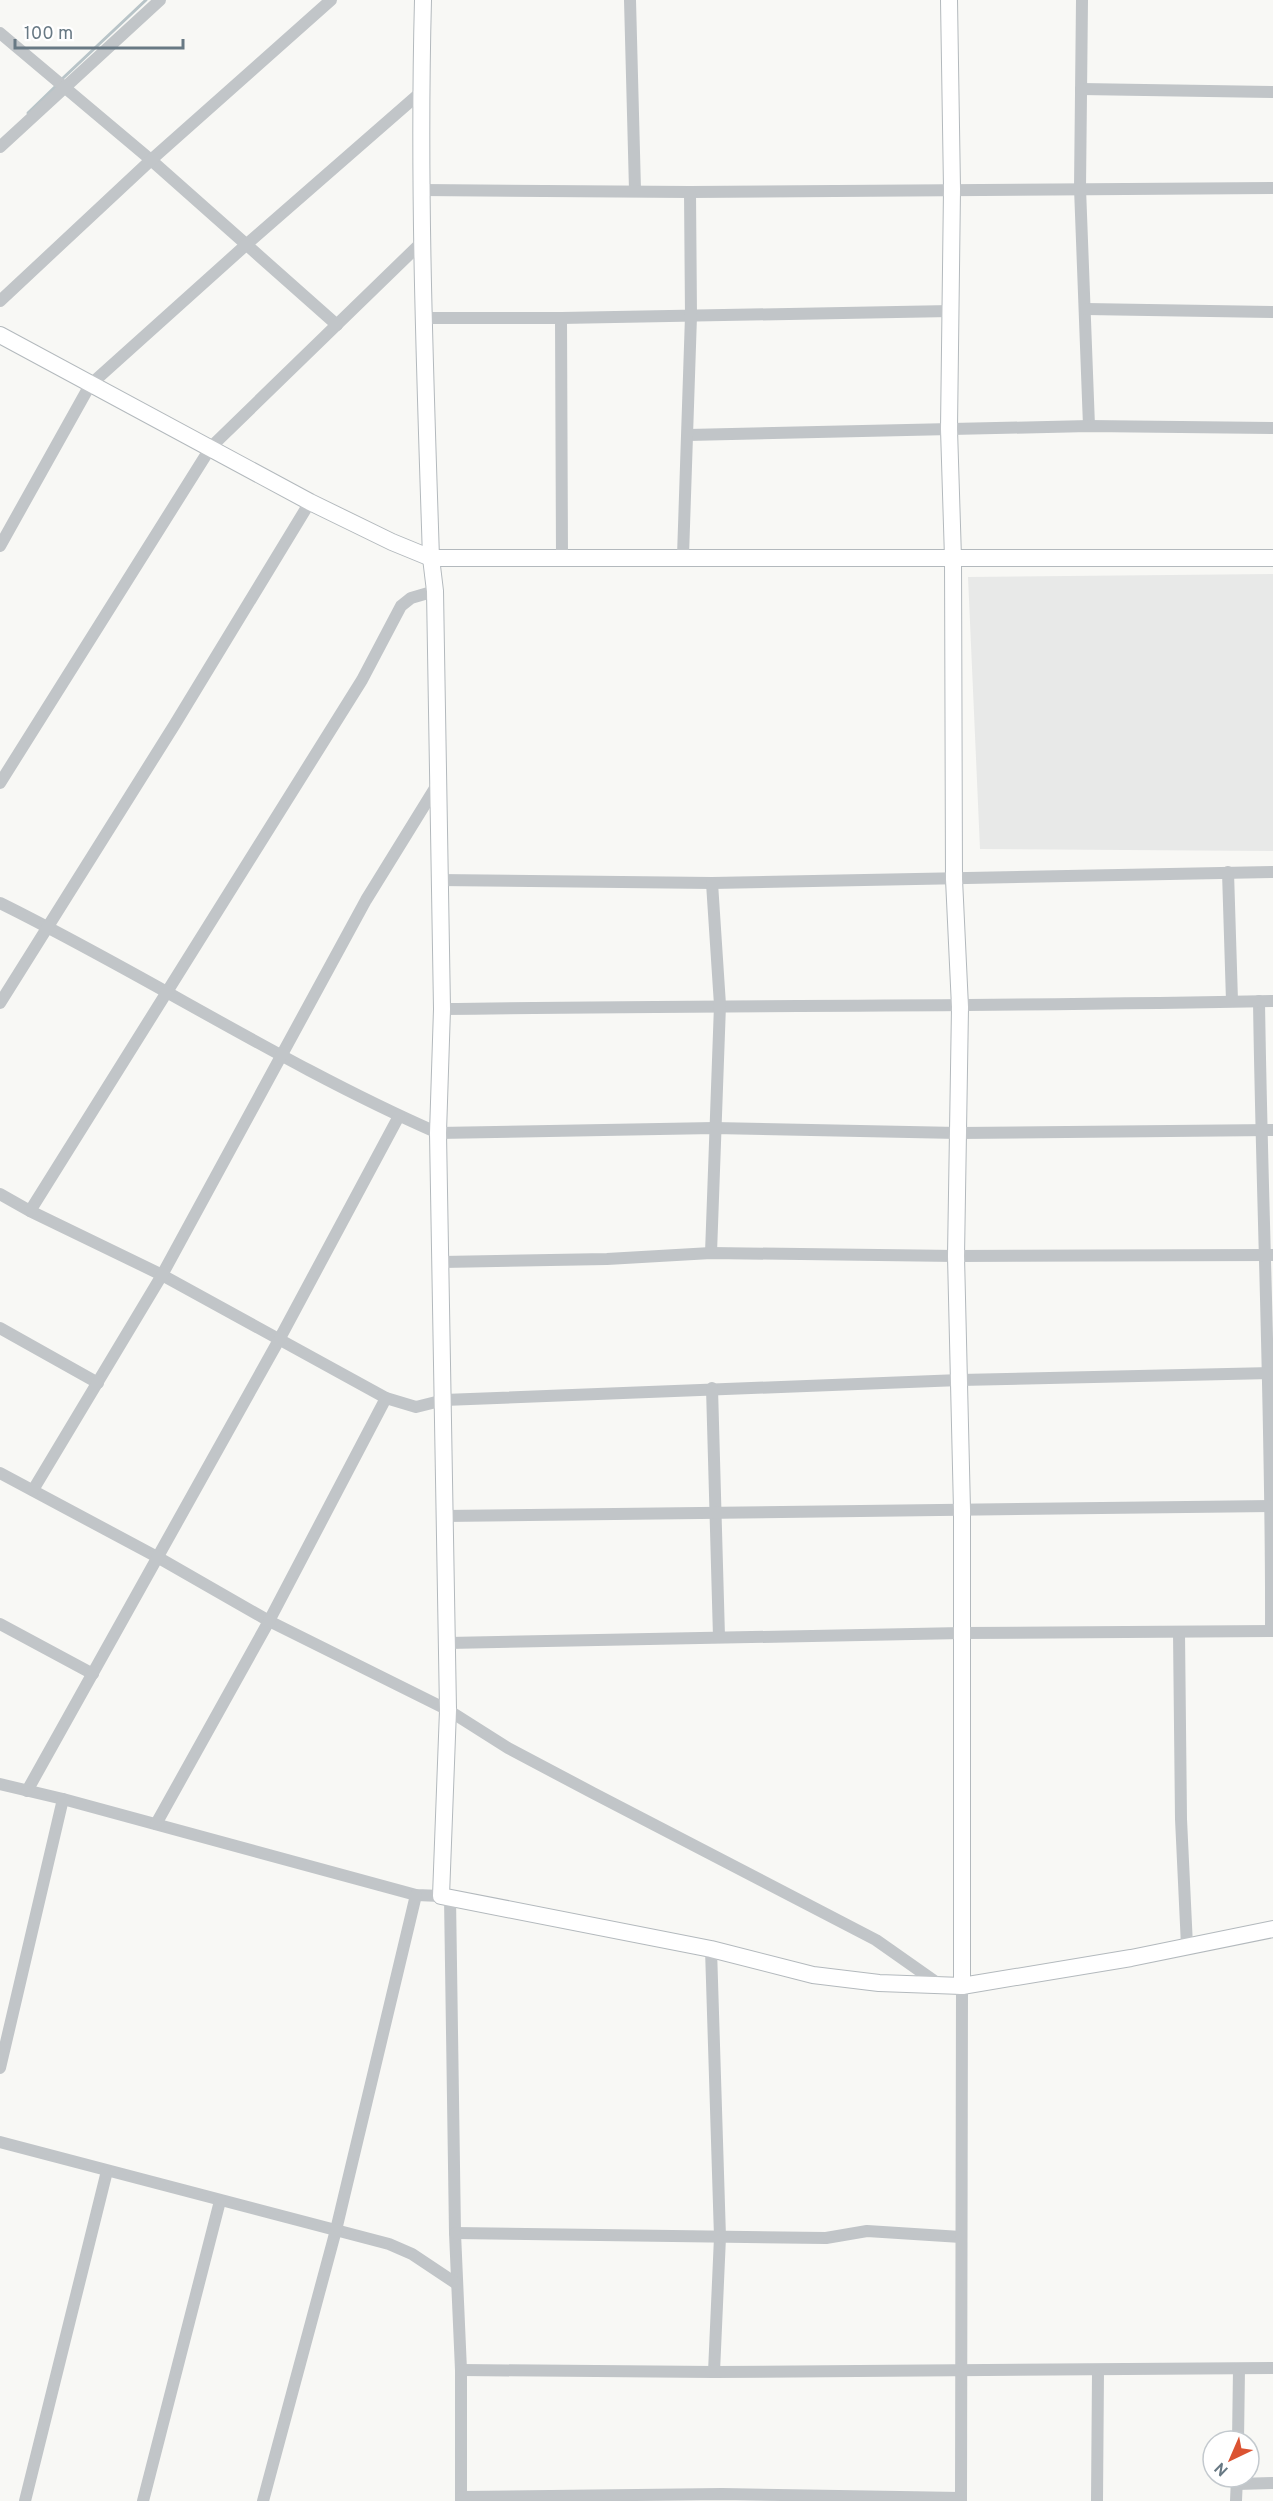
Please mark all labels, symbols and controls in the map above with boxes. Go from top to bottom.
scale bar [15,12,183,50]
text: 100 m [24,23,73,46]
north arrow [1201,2429,1261,2489]
text: N [1211,2457,1233,2480]

